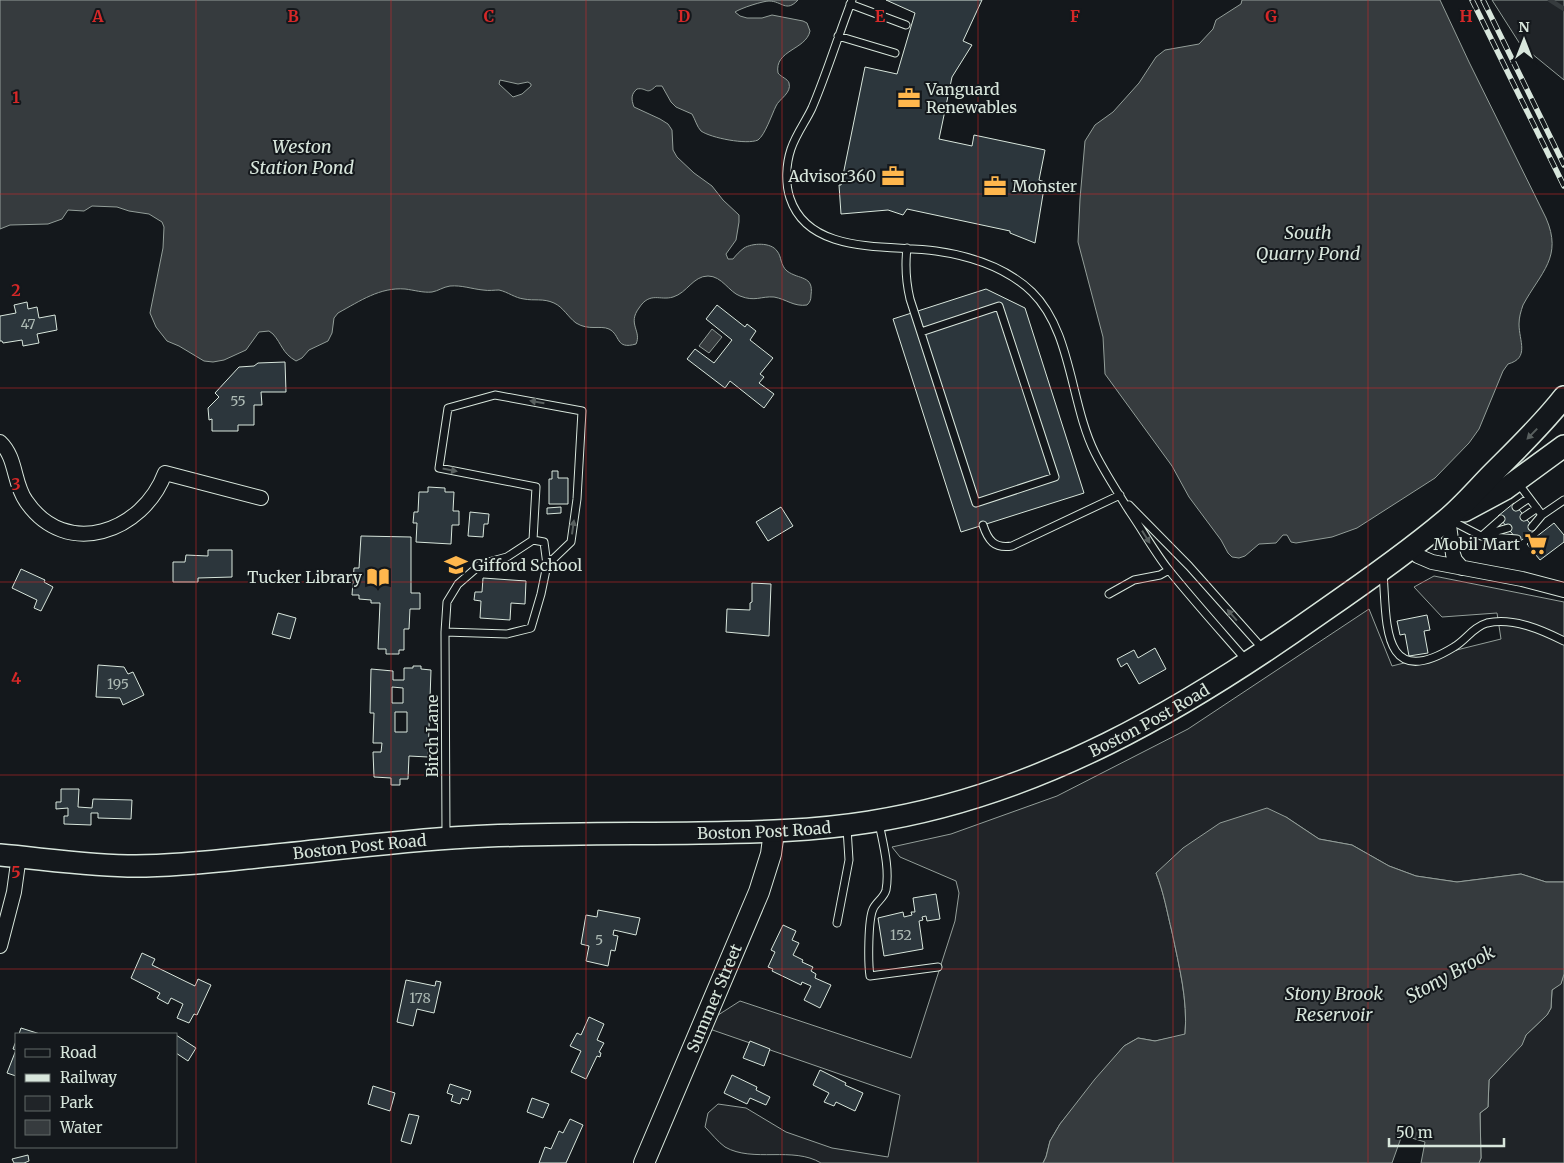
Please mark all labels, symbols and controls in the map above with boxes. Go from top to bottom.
text: A [91,6,104,26]
text: B [287,6,299,26]
text: C [484,6,494,26]
text: D [678,6,690,26]
text: E [875,6,886,26]
text: F [1070,6,1080,26]
text: G [1265,6,1277,26]
text: H [1459,6,1473,26]
north arrow [1499,15,1549,65]
text: N [1518,18,1530,36]
place label: Vanguard Renewables [925,79,1017,117]
office icon: Vanguard Renewables [896,85,922,111]
text: 1 [12,87,20,107]
water label: Weston Station Pond [250,135,355,179]
office icon: Advisor360 [880,163,906,189]
place label: Advisor360 [787,166,876,186]
office icon: Monster [982,173,1008,199]
place label: Monster [1012,176,1077,196]
water label: South Quarry Pond [1256,221,1361,265]
text: 2 [11,280,21,300]
house number: 47 [20,315,36,333]
house number: 55 [230,392,246,410]
one-way arrow [529,398,545,406]
one-way arrow [1526,427,1538,439]
one-way arrow [442,466,458,474]
text: 3 [11,474,21,494]
one-way arrow [569,518,577,534]
one-way arrow [1141,530,1150,543]
supermarket icon: Mobil Mart [1523,531,1549,557]
place label: Mobil Mart [1434,534,1521,554]
school or university icon: Gifford School [443,552,469,578]
place label: Gifford School [472,555,582,575]
library icon: Tucker Library [365,564,391,590]
place label: Tucker Library [247,567,363,587]
one-way arrow [1227,609,1238,621]
text: 4 [11,668,21,688]
house number: 195 [107,675,129,693]
street label: Boston Post Road [1086,679,1213,761]
street label: Birch Lane [422,695,442,777]
street label: Boston Post Road [697,817,832,843]
street label: Boston Post Road [292,830,427,863]
text: 5 [11,862,21,882]
house number: 152 [890,926,912,944]
house number: 5 [595,931,603,949]
street label: Summer Street [682,940,746,1056]
water label: Stony Brook [1401,940,1499,1008]
water label: Stony Brook Reservoir [1285,982,1383,1026]
house number: 178 [409,989,431,1007]
legend [15,1033,178,1148]
text: Road [60,1043,96,1062]
text: Railway [60,1068,117,1087]
text: Park [60,1093,94,1112]
scale bar [1389,1116,1504,1148]
text: Water [59,1118,103,1137]
text: 50 m [1396,1123,1433,1142]

